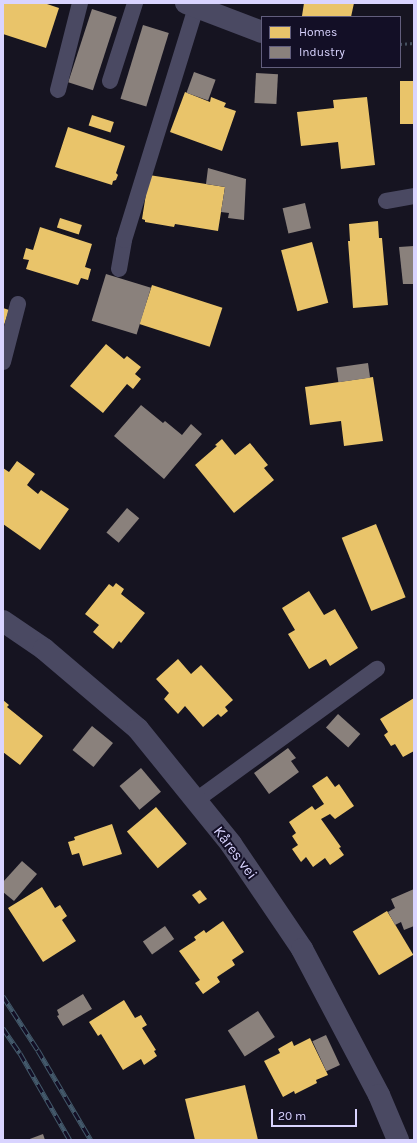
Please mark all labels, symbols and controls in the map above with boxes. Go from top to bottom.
legend [261,16,401,68]
text: Homes [299,25,337,39]
text: Industry [299,45,345,59]
street label: Kåres vei [209,823,261,883]
scale bar [273,1101,359,1127]
text: 20 m [278,1109,306,1123]

